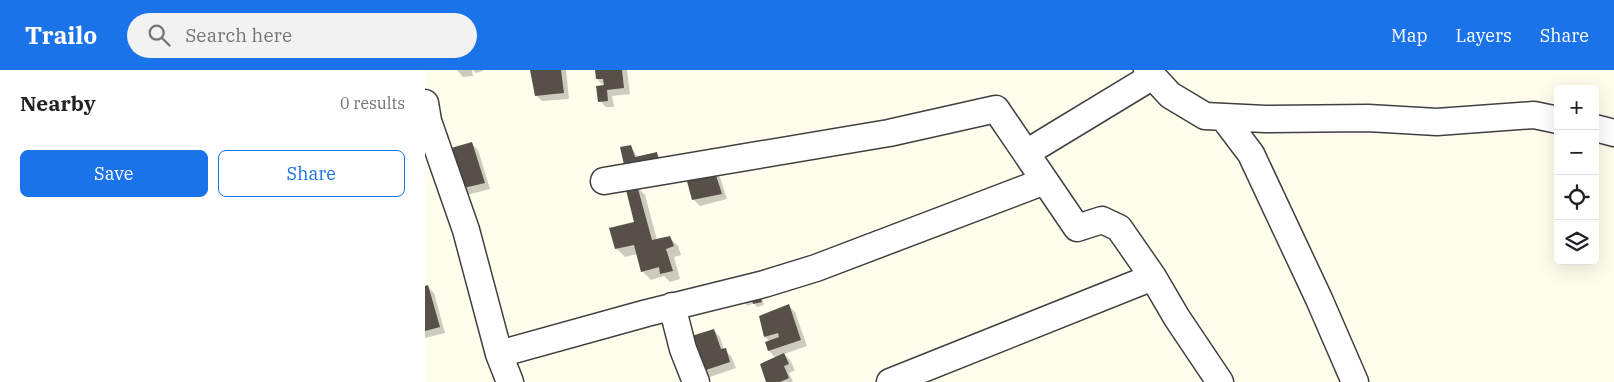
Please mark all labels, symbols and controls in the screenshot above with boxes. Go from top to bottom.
search box [127,13,477,58]
text: Trailo [25,19,97,51]
icon: search [145,21,173,49]
text: Search here [185,23,292,47]
text: Map [1391,24,1428,47]
text: Layers [1456,24,1512,47]
text: Share [1540,24,1589,47]
map controls [1554,85,1599,265]
button: + [1554,85,1599,130]
text: Nearby [20,89,96,117]
text: 0 results [340,93,405,113]
button: − [1554,130,1599,175]
button: Save [20,150,208,197]
button: Share [218,150,405,197]
button: locate [1554,175,1599,220]
button: layers [1554,220,1599,265]

